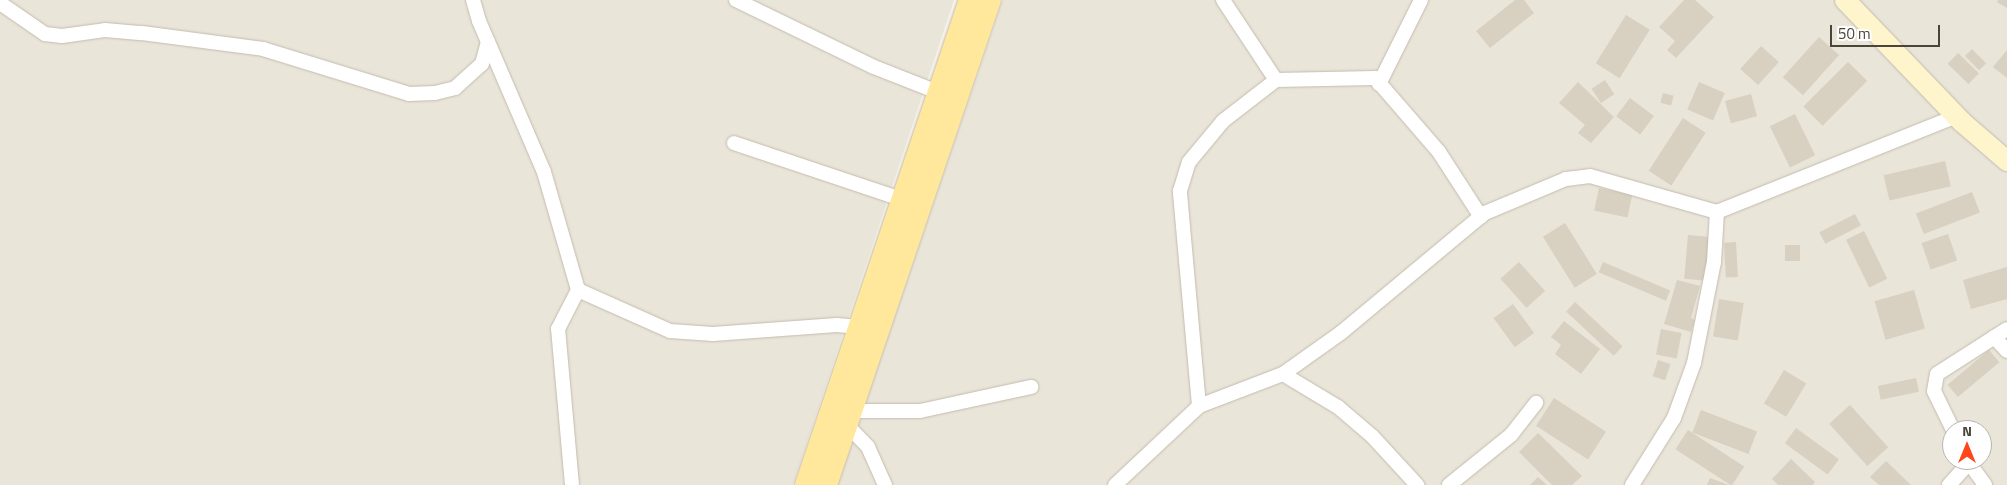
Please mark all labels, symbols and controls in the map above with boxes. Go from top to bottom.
scale bar [1832,15,1942,47]
text: 50 m [1838,22,1871,45]
north arrow [1942,420,1992,470]
text: N [1962,420,1972,441]

